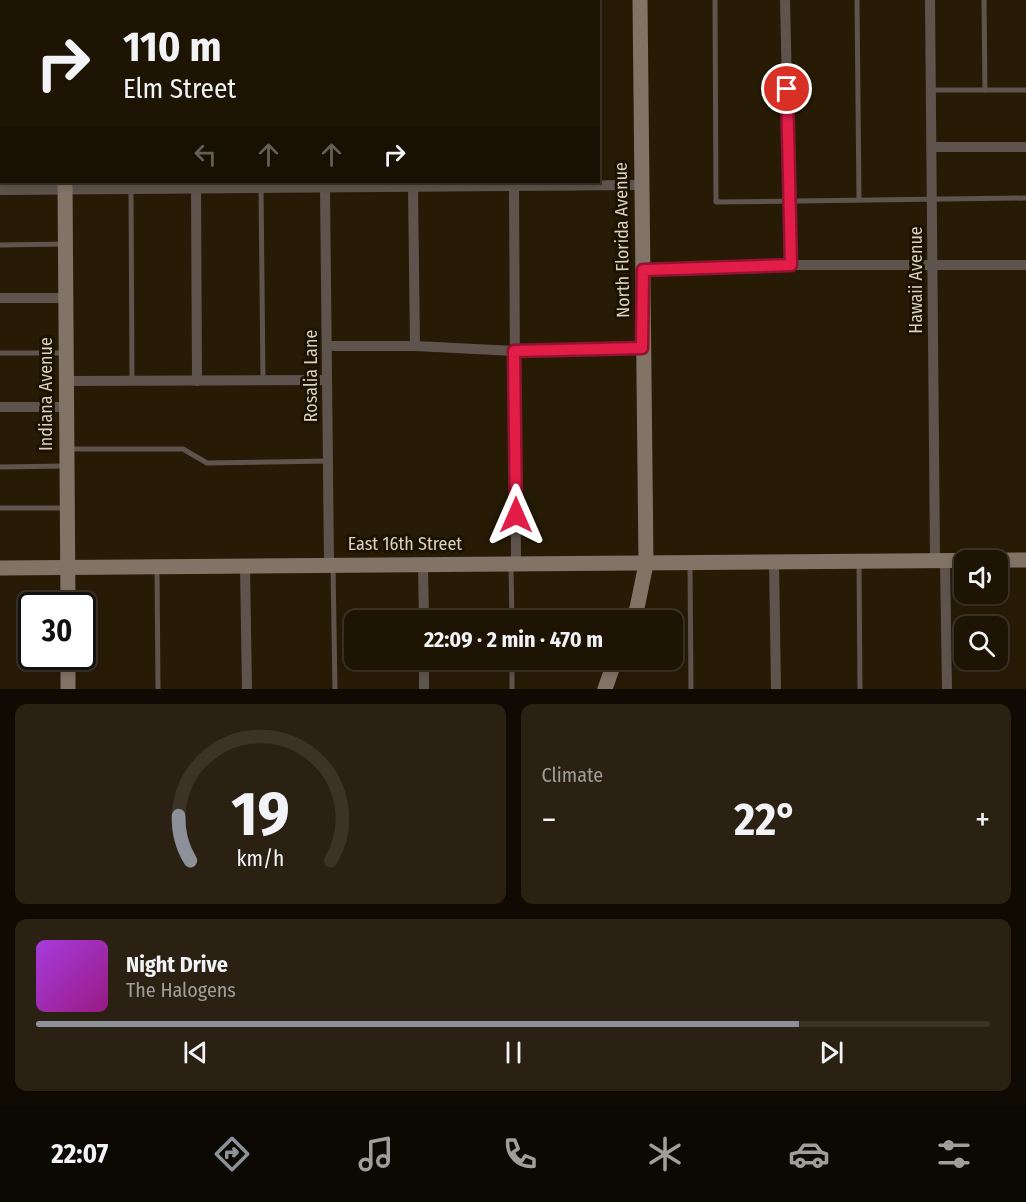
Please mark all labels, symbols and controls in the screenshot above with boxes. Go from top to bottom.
text: 110 m [123,22,222,72]
icon: right [24,24,102,102]
pin [761,63,812,114]
icon: arrive [770,72,803,105]
text: Elm Street [123,73,236,105]
icon: left [189,138,222,171]
icon: ahead [252,138,285,171]
icon: ahead [315,138,348,171]
icon: right [378,138,411,171]
street label: North Florida Avenue [610,162,634,318]
street label: Hawaii Avenue [905,226,927,334]
street label: Rosalia Lane [300,330,322,422]
street label: Indiana Avenue [35,337,57,451]
position arrow [484,483,548,547]
street label: East 16th Street [348,533,462,555]
map controls [954,550,1008,670]
button: sound [954,550,1008,604]
speed limit sign: 30 [18,592,96,670]
button: search [954,616,1008,670]
text: 22:09 · 2 min · 470 m [424,626,603,653]
text: Climate [542,763,603,787]
text: 19 [231,777,290,852]
text: 22° [734,793,797,847]
text: − [542,800,556,840]
text: + [975,800,990,840]
text: km/h [236,846,284,872]
text: Night Drive [126,951,228,978]
text: The Halogens [126,978,236,1002]
icon: previous [179,1036,212,1069]
icon: pause [497,1036,530,1069]
icon: next [815,1036,848,1069]
icon: directions [211,1133,253,1175]
icon: music [355,1133,397,1175]
icon: phone [499,1133,541,1175]
icon: climate [644,1133,686,1175]
icon: car [788,1133,830,1175]
icon: filters [933,1133,975,1175]
text: 22:07 [51,1138,108,1170]

